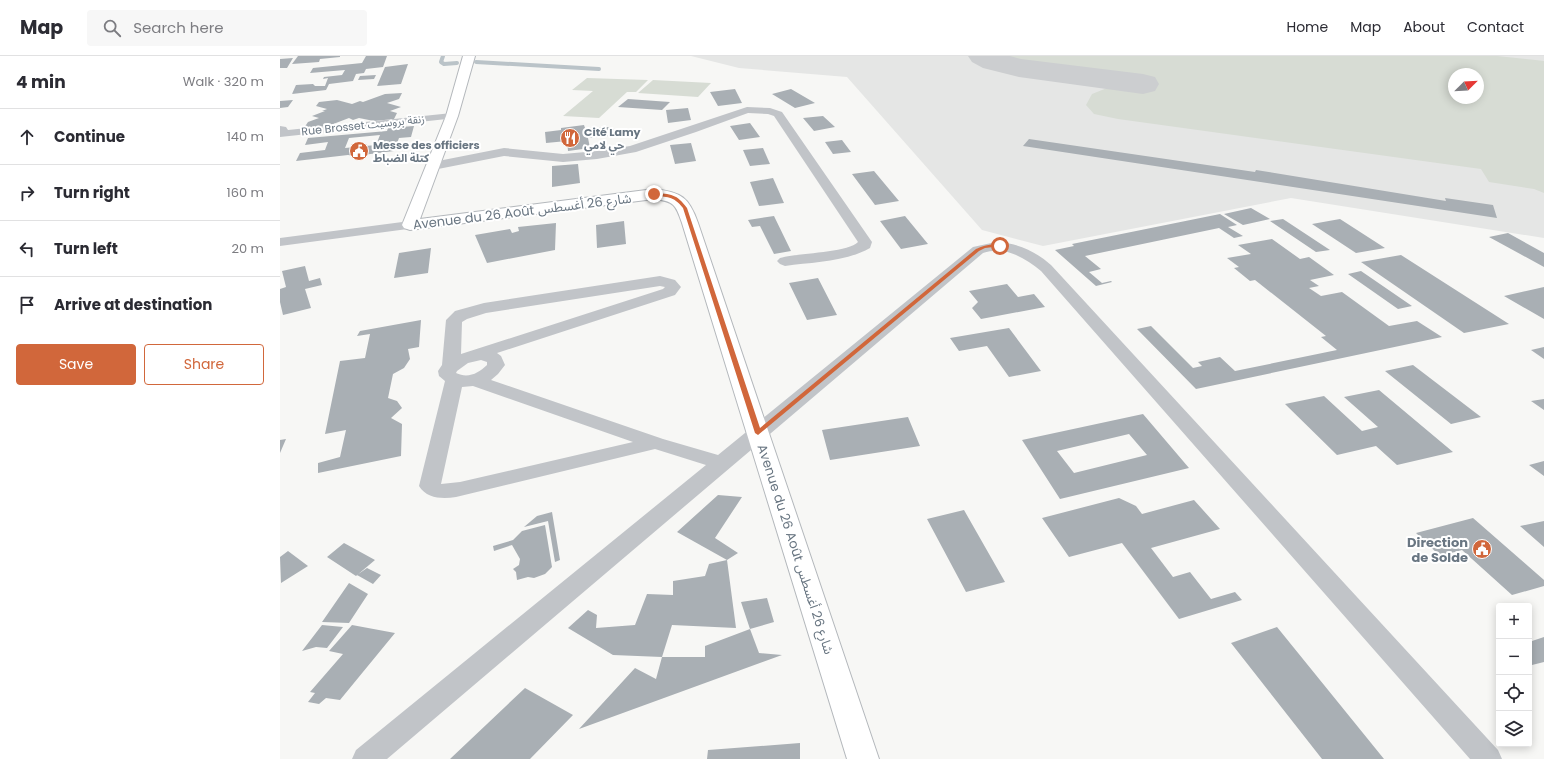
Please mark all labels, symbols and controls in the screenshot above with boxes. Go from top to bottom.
search box [87,10,367,46]
text: Map [20,14,63,41]
icon: search [101,17,123,39]
text: Search here [133,17,224,38]
text: Home [1286,17,1328,37]
text: Map [1350,17,1381,37]
text: About [1403,17,1445,37]
text: Contact [1467,17,1524,37]
north arrow [1448,68,1484,104]
text: 4 min [16,70,66,94]
text: Walk · 320 m [183,72,264,91]
street label: Rue Brosset زنقة بروسيت [300,111,426,139]
place label: Cité Lamy حي لامي [584,124,641,155]
icon: ahead [16,126,38,148]
text: Continue [54,126,125,147]
text: 140 m [227,127,264,146]
restaurant icon: Cité Lamy حي لامي [559,127,581,149]
place label: Messe des officiers كتلة الضباط [373,137,480,166]
public building icon: Messe des officiers كتلة الضباط [348,140,370,162]
icon: right [16,182,38,204]
text: Turn right [54,182,130,203]
text: 160 m [227,183,264,202]
route end [645,185,663,203]
street label: Avenue du 26 Août شارع 26 أغسطس [412,189,633,235]
route start [991,237,1009,255]
icon: left [16,238,38,260]
text: Turn left [54,238,118,259]
text: 20 m [231,239,264,258]
icon: arrive [16,294,38,316]
text: Arrive at destination [54,294,212,315]
button: Save [16,344,136,385]
button: Share [144,344,264,385]
street label: Avenue du 26 Août شارع 26 أغسطس [752,442,839,657]
place label: Direction de Solde [1407,533,1468,567]
public building icon: Direction de Solde [1471,538,1493,560]
map controls [1496,603,1532,747]
button: + [1496,603,1532,639]
button: − [1496,639,1532,675]
button: locate [1496,675,1532,711]
button: layers [1496,711,1532,747]

